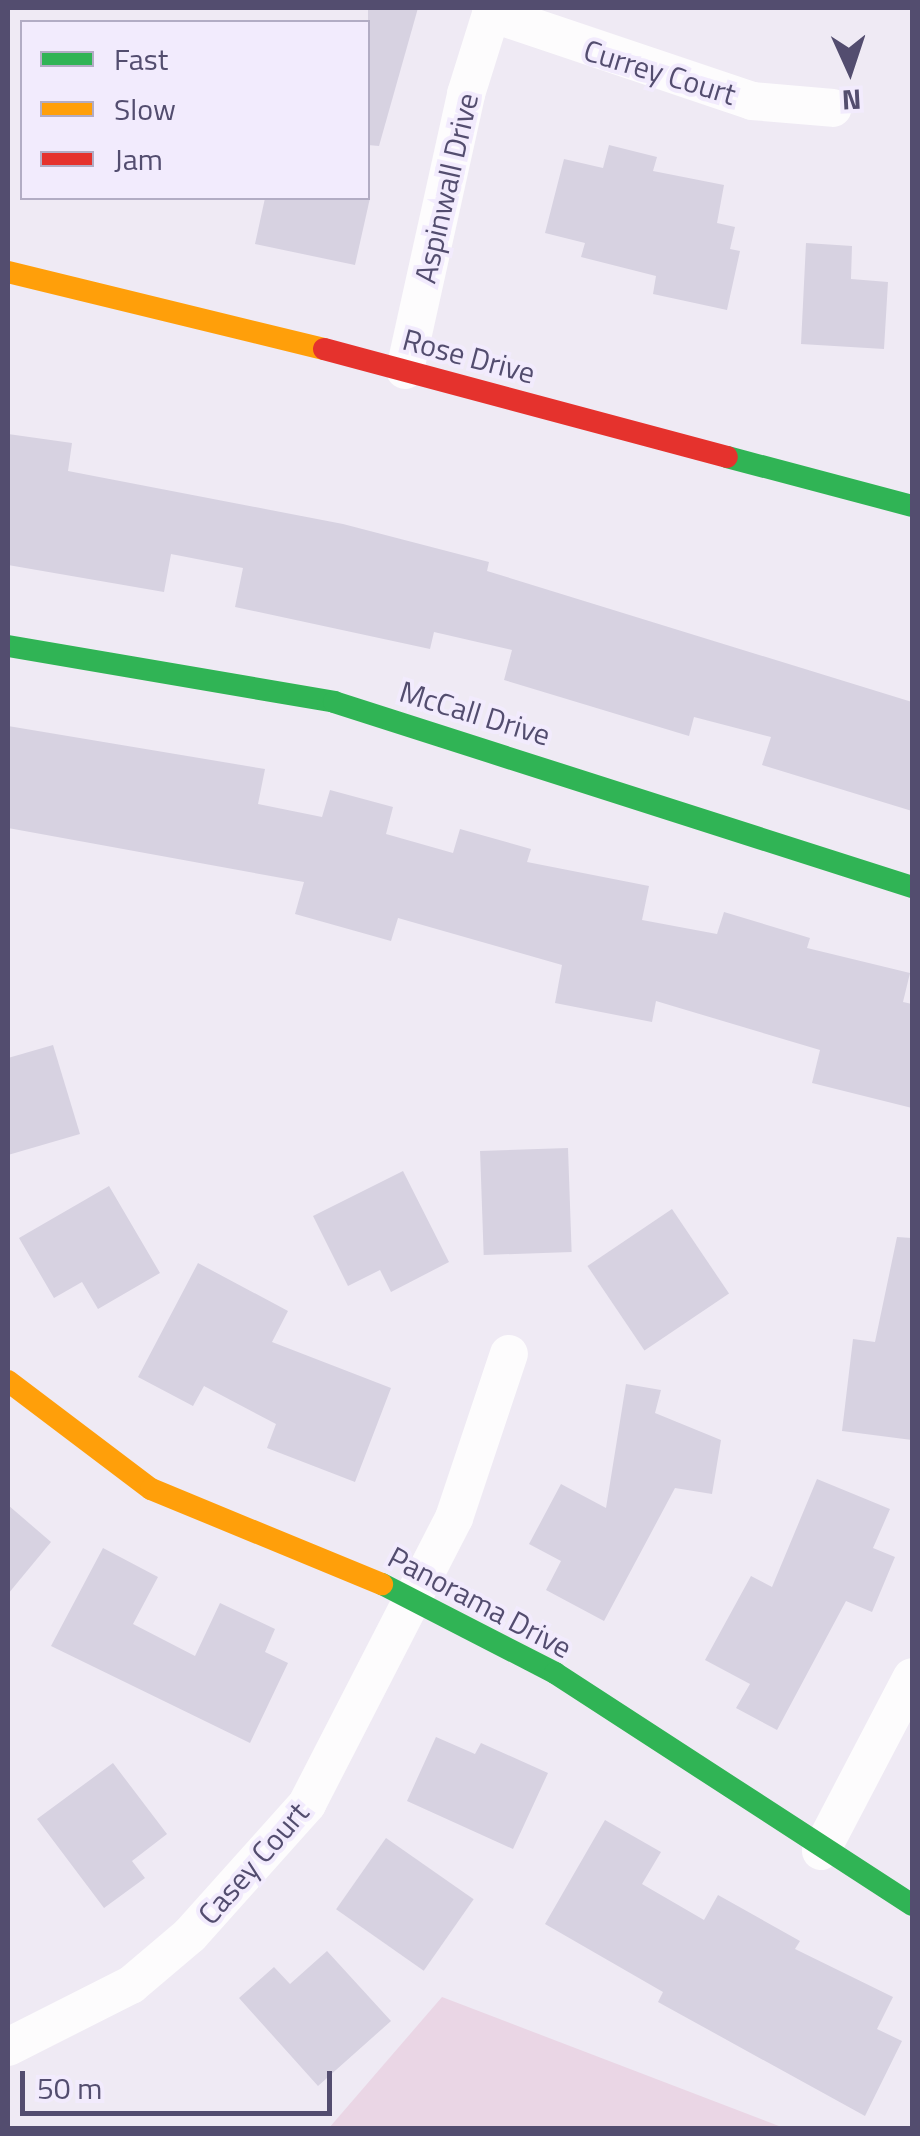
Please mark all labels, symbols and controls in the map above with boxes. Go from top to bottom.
legend [20,20,370,200]
north arrow [800,20,900,120]
street label: Currey Court [580,32,740,112]
text: Fast [114,36,168,82]
text: N [841,78,862,122]
text: Slow [114,86,176,132]
street label: Aspinwall Drive [407,89,485,287]
text: Jam [114,136,163,182]
street label: Rose Drive [399,321,539,391]
street label: McCall Drive [395,673,555,753]
street label: Panorama Drive [382,1539,578,1665]
street label: Casey Court [190,1795,316,1931]
scale bar [25,2051,338,2113]
text: 50 m [37,2065,102,2111]

